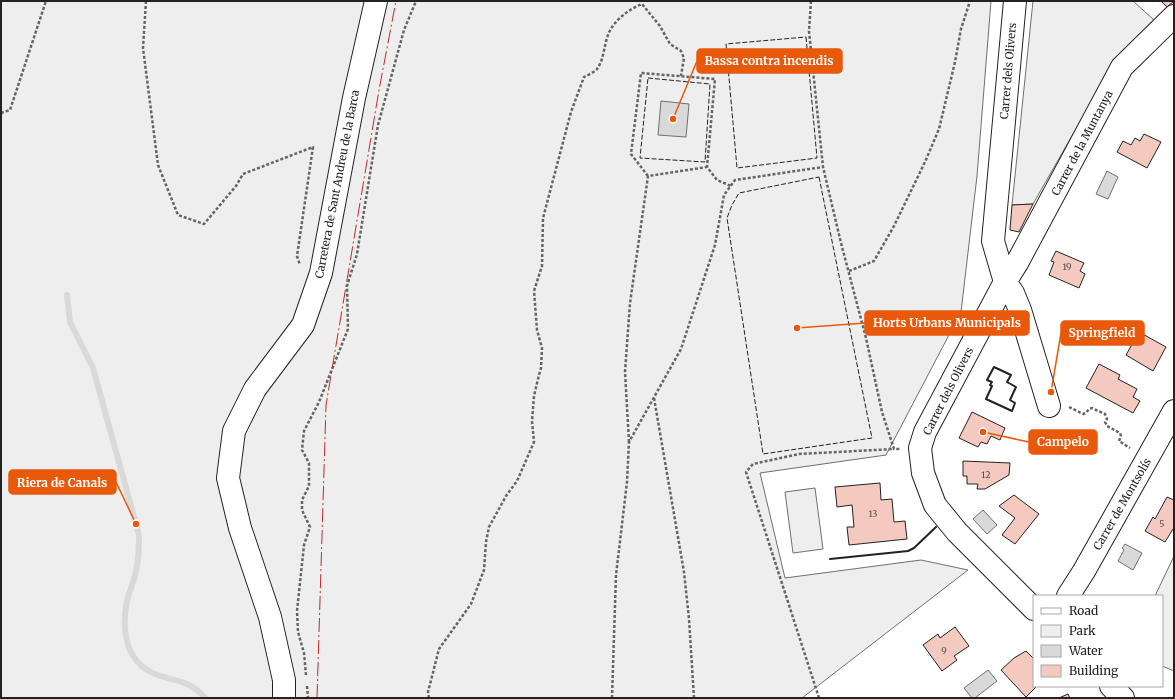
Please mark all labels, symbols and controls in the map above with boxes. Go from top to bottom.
street label: Carrer dels Olivers [997,22,1019,120]
callout: Bassa contra incendis [697,49,842,73]
text: Bassa contra incendis [704,53,834,68]
street label: Carretera de Sant Andreu de la Barca [312,88,362,279]
street label: Carrer de la Muntanya [1048,88,1116,198]
house number: 19 [1062,261,1072,272]
callout: Horts Urbans Municipals [865,311,1029,335]
text: Horts Urbans Municipals [873,315,1021,330]
callout: Springfield [1061,321,1144,345]
text: Springfield [1069,325,1136,340]
street label: Carrer dels Olivers [920,345,976,437]
callout: Campelo [1029,430,1097,454]
text: Campelo [1037,434,1089,449]
street label: Carrer de Montsolís [1090,455,1154,553]
house number: 12 [981,469,991,480]
callout: Riera de Canals [9,470,116,494]
text: Riera de Canals [17,475,107,490]
house number: 13 [869,508,877,519]
house number: 5 [1159,518,1165,529]
legend [1033,595,1163,687]
text: Road [1069,603,1098,618]
text: Park [1069,623,1096,638]
text: Water [1068,643,1104,658]
house number: 9 [941,645,947,656]
text: Building [1069,663,1119,678]

